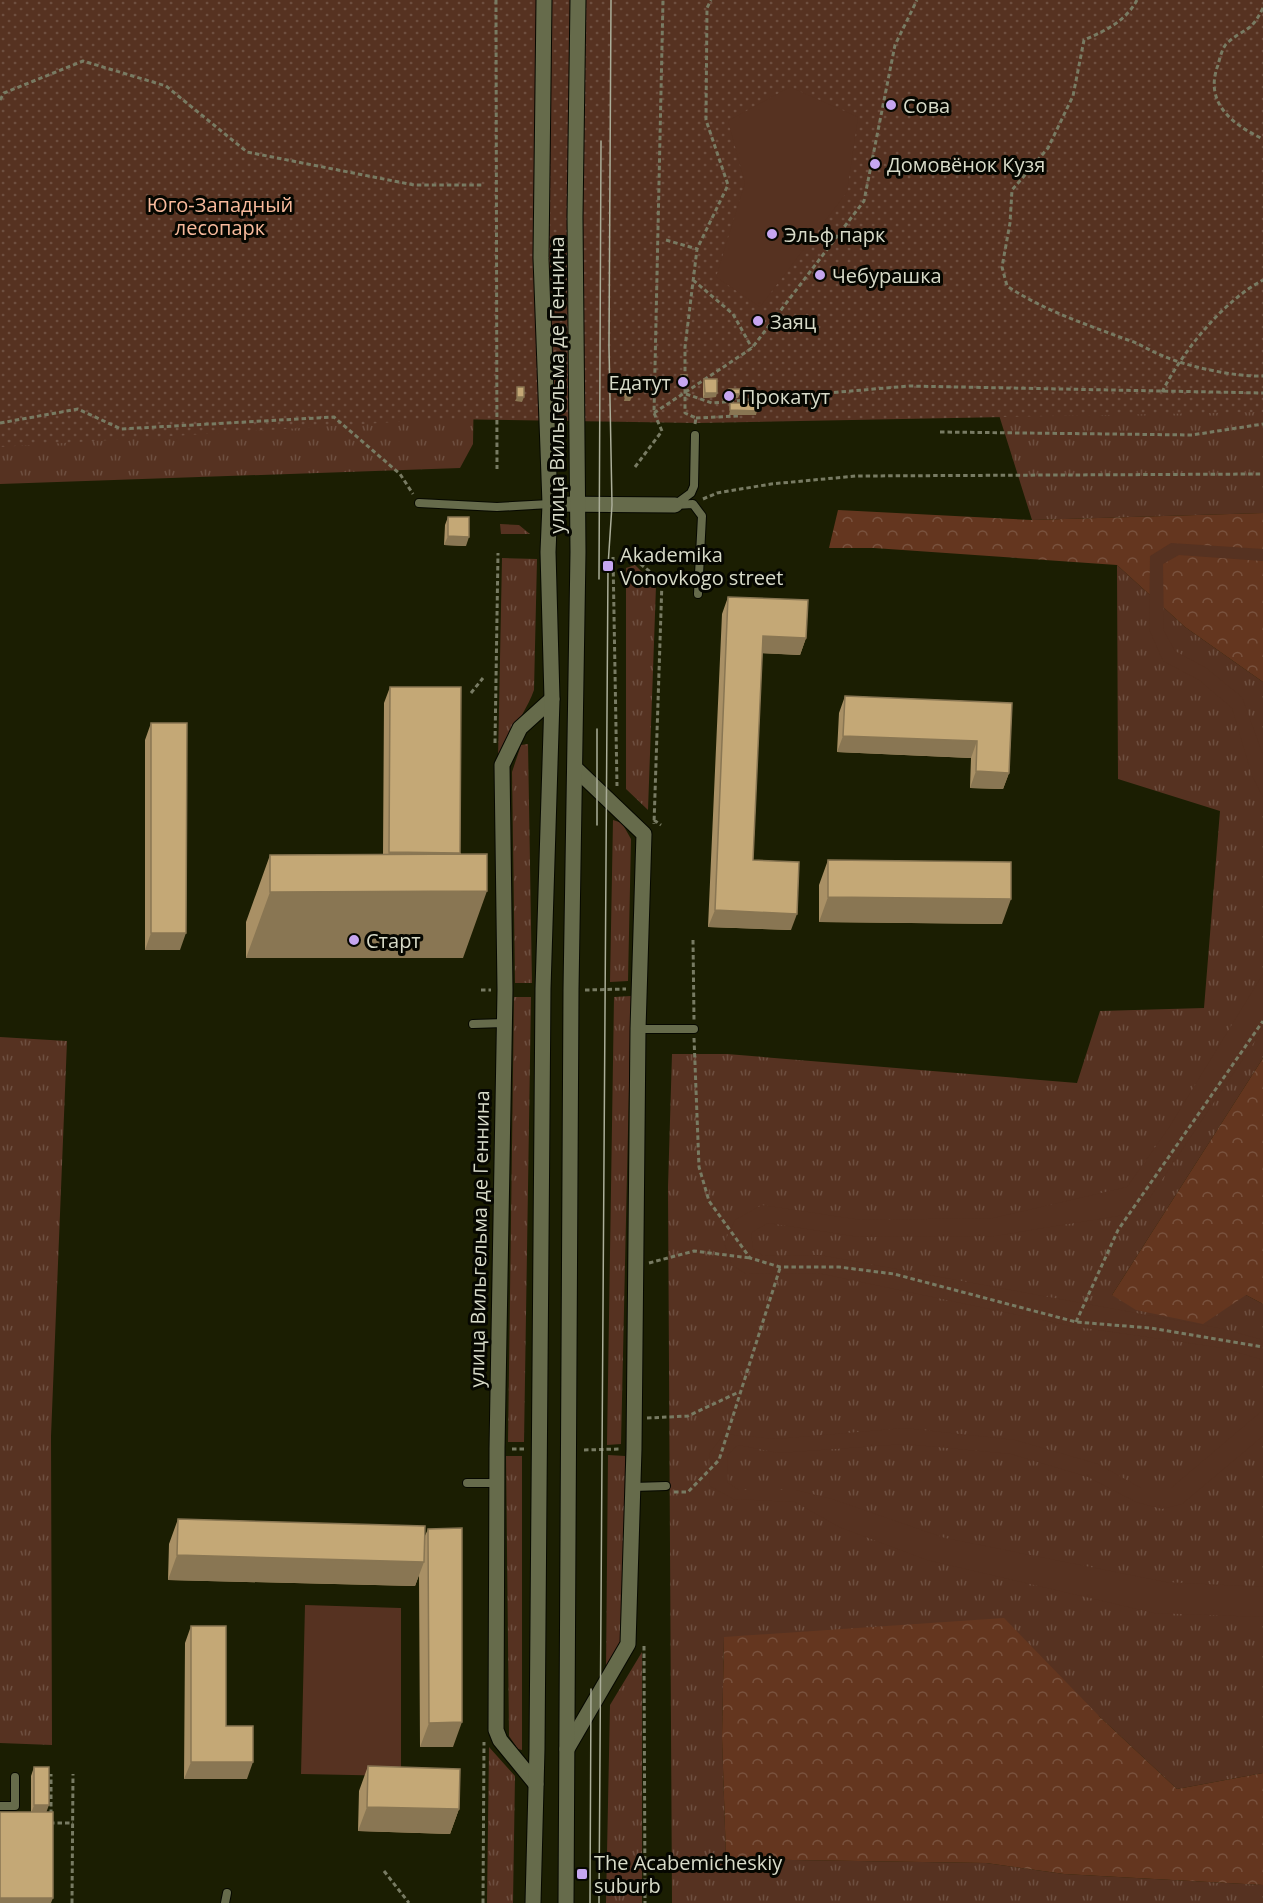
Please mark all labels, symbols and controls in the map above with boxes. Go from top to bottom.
place label: Сова [903,92,950,119]
marker: Сова [884,98,898,112]
place label: Домовёнок Кузя [887,151,1045,178]
marker: Домовёнок Кузя [868,157,882,171]
park label: Юго-Западный лесопарк [147,191,293,241]
place label: Эльф парк [784,221,886,248]
marker: Эльф парк [765,227,779,241]
street label: улица Вильгельма де Геннина [543,236,570,534]
place label: Чебурашка [832,262,942,289]
marker: Чебурашка [813,268,827,282]
place label: Заяц [770,308,817,335]
marker: Заяц [751,314,765,328]
place label: Едатут [608,369,671,396]
marker: Едатут [676,375,690,389]
place label: Прокатут [741,383,830,410]
marker: Прокатут [722,389,736,403]
place label: Akademika Vonovkogo street [620,541,783,591]
marker: Akademika Vonovkogo street [601,559,615,573]
place label: Старт [366,927,421,954]
marker: Старт [347,933,361,947]
street label: улица Вильгельма де Геннина [463,1090,495,1388]
place label: The Acabemicheskiy suburb [594,1849,783,1899]
marker: The Acabemicheskiy suburb [575,1867,589,1881]

